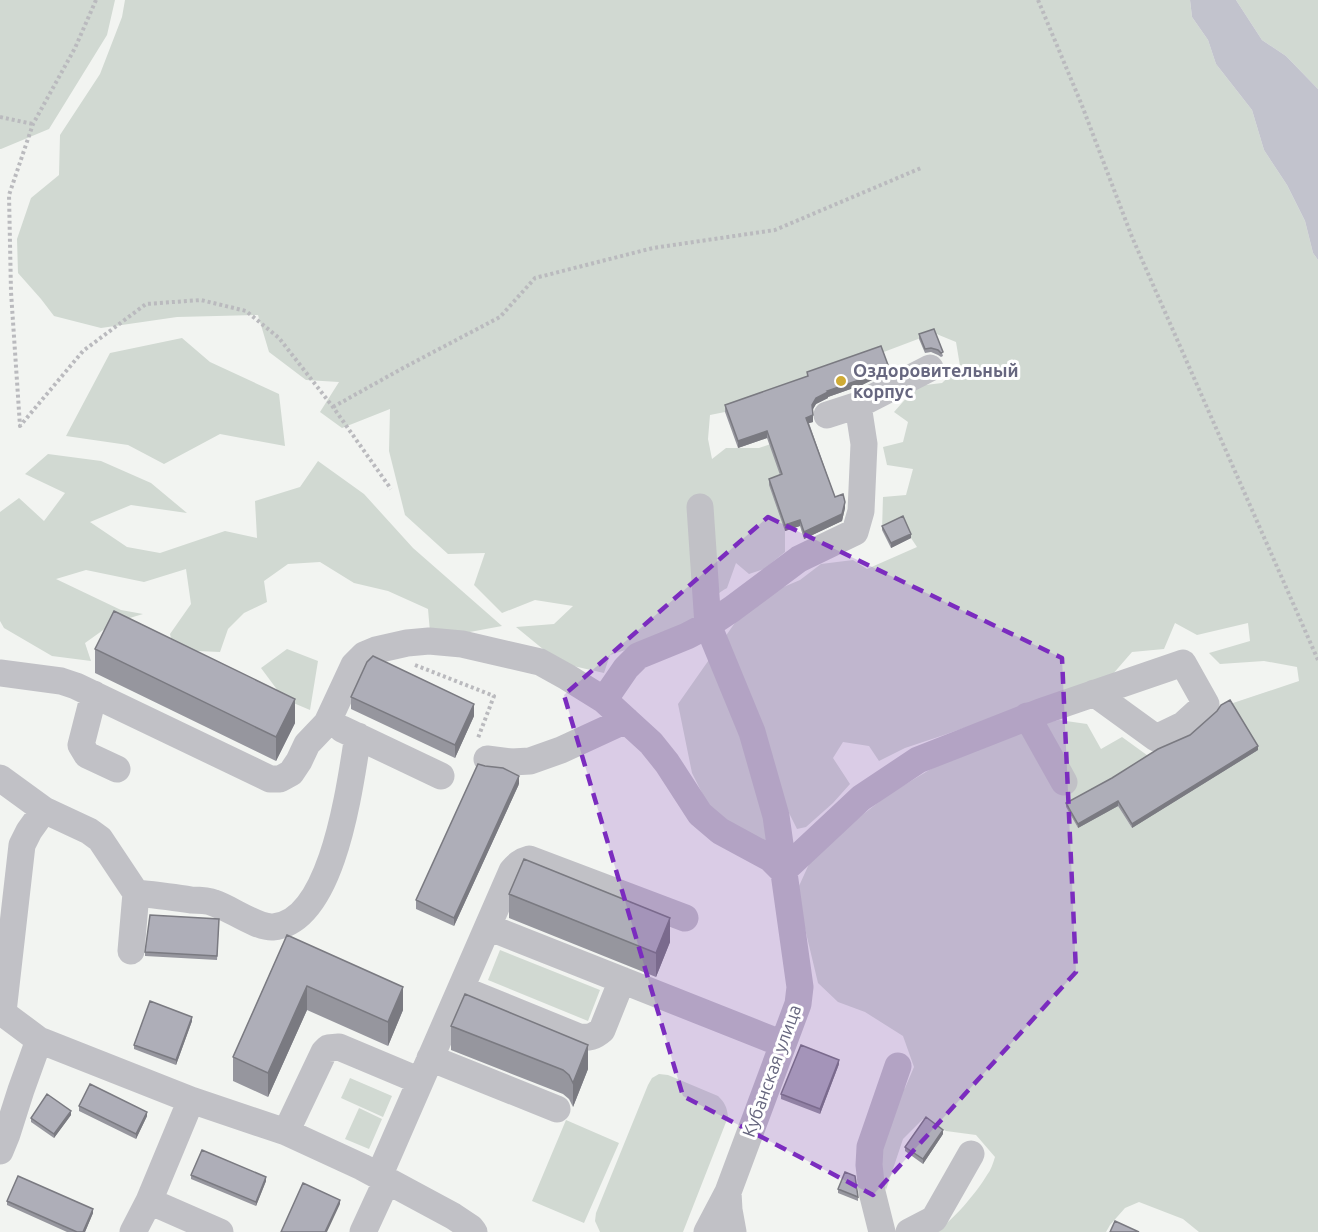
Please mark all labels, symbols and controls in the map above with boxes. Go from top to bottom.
place label: Оздоровительный корпус [853,360,1018,401]
marker: Оздоровительный корпус [834,374,848,388]
street label: Кубанская улица [738,1002,804,1139]

